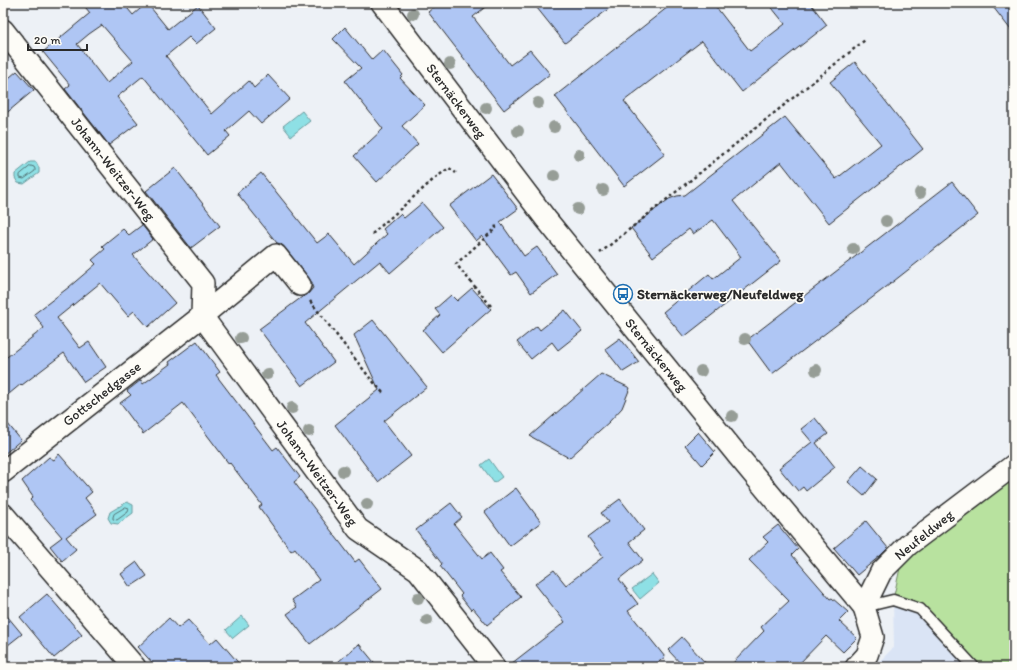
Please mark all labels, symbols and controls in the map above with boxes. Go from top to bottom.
scale bar [28,26,87,52]
text: 20 m [34,33,61,47]
street label: Sternäckerweg [422,60,490,143]
street label: Johann-Weitzer-Weg [67,114,159,225]
bus stop icon: Sternäckerweg/Neufeldweg [612,283,634,305]
place label: Sternäckerweg/Neufeldweg [637,286,804,303]
street label: Sternäckerweg [621,315,691,396]
street label: Gottschedgasse [59,358,145,430]
street label: Johann-Weitzer-Weg [273,417,362,530]
street label: Neufeldweg [891,506,958,564]

